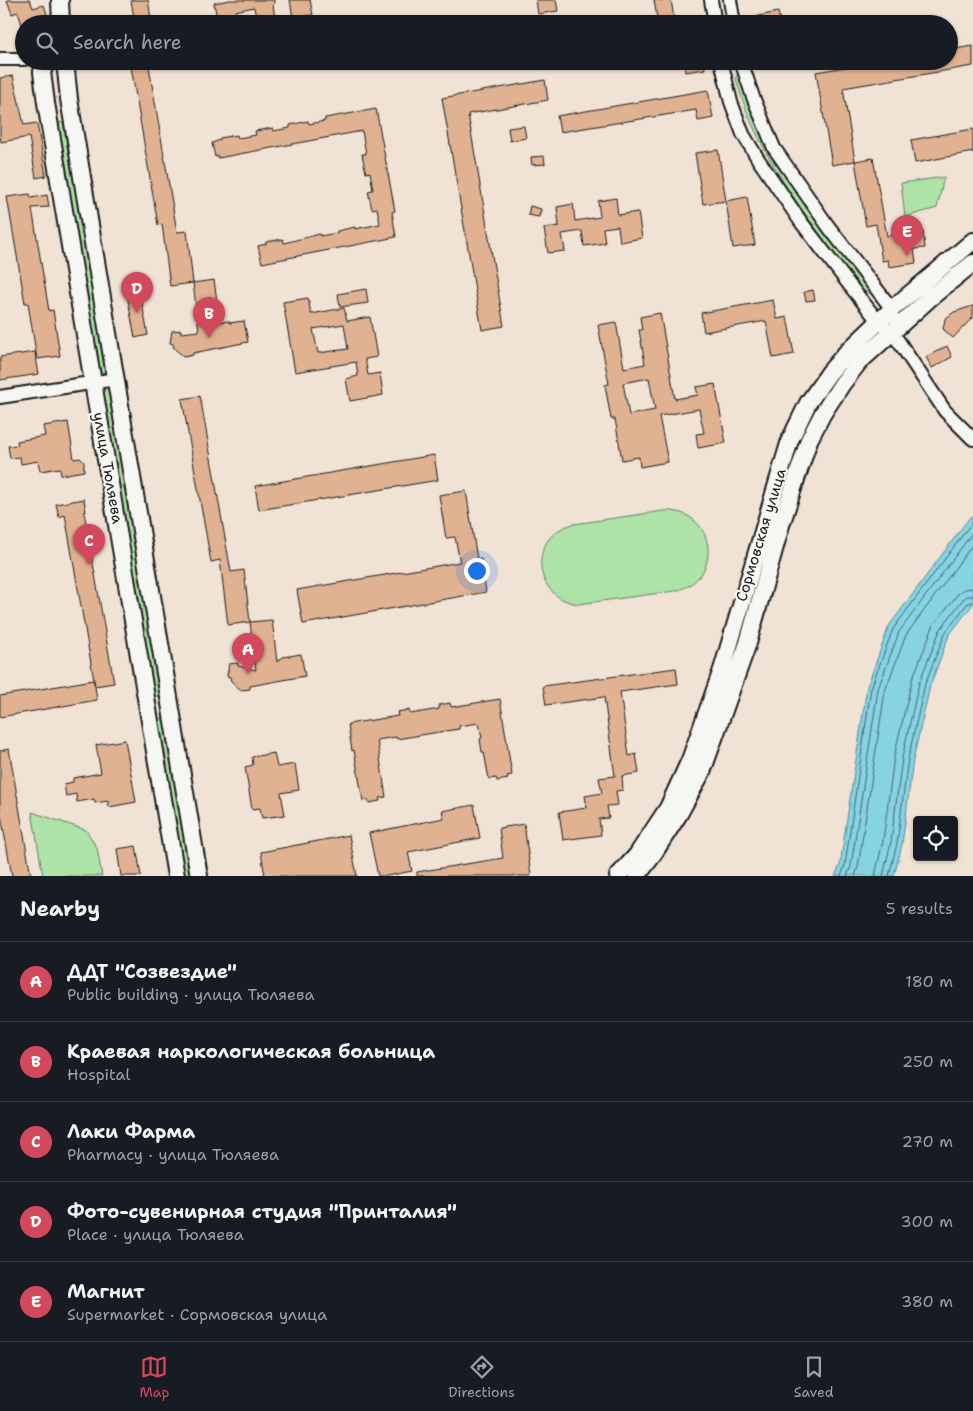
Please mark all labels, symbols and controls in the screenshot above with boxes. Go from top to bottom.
search box [15,15,958,70]
icon: search [33,29,61,57]
text: Search here [73,30,182,55]
pin: E [891,215,923,256]
pin: D [121,272,153,313]
pin: B [193,297,225,338]
street label: улица Тюляева [88,411,128,526]
street label: Сормовская улица [731,465,791,604]
pin: C [73,524,105,565]
your location [464,558,490,584]
pin: A [232,633,264,674]
map controls [913,816,958,861]
button: locate [913,816,958,861]
text: Nearby [20,895,100,923]
text: 5 results [886,898,953,919]
text: ДДТ "Созвездие" [67,959,237,984]
text: A [30,971,42,992]
text: 180 m [905,971,953,992]
text: Public building · улица Тюляева [67,984,314,1005]
text: Краевая наркологическая больница [67,1039,435,1064]
text: B [31,1051,41,1072]
text: 250 m [902,1051,953,1072]
text: Hospital [67,1064,130,1085]
text: Лаки Фарма [67,1119,195,1144]
text: C [31,1131,41,1152]
text: 270 m [902,1131,953,1152]
text: Pharmacy · улица Тюляева [67,1144,279,1165]
text: Фото-сувенирная студия "Принталия" [67,1199,457,1224]
text: D [30,1211,42,1232]
text: 300 m [901,1211,953,1232]
text: Place · улица Тюляева [67,1224,244,1245]
text: Магнит [67,1279,145,1304]
text: E [31,1291,41,1312]
text: 380 m [901,1291,953,1312]
text: Supermarket · Сормовская улица [67,1304,327,1325]
tab: Map [139,1353,169,1401]
tab: Directions [448,1353,515,1401]
tab: Saved [794,1353,834,1401]

